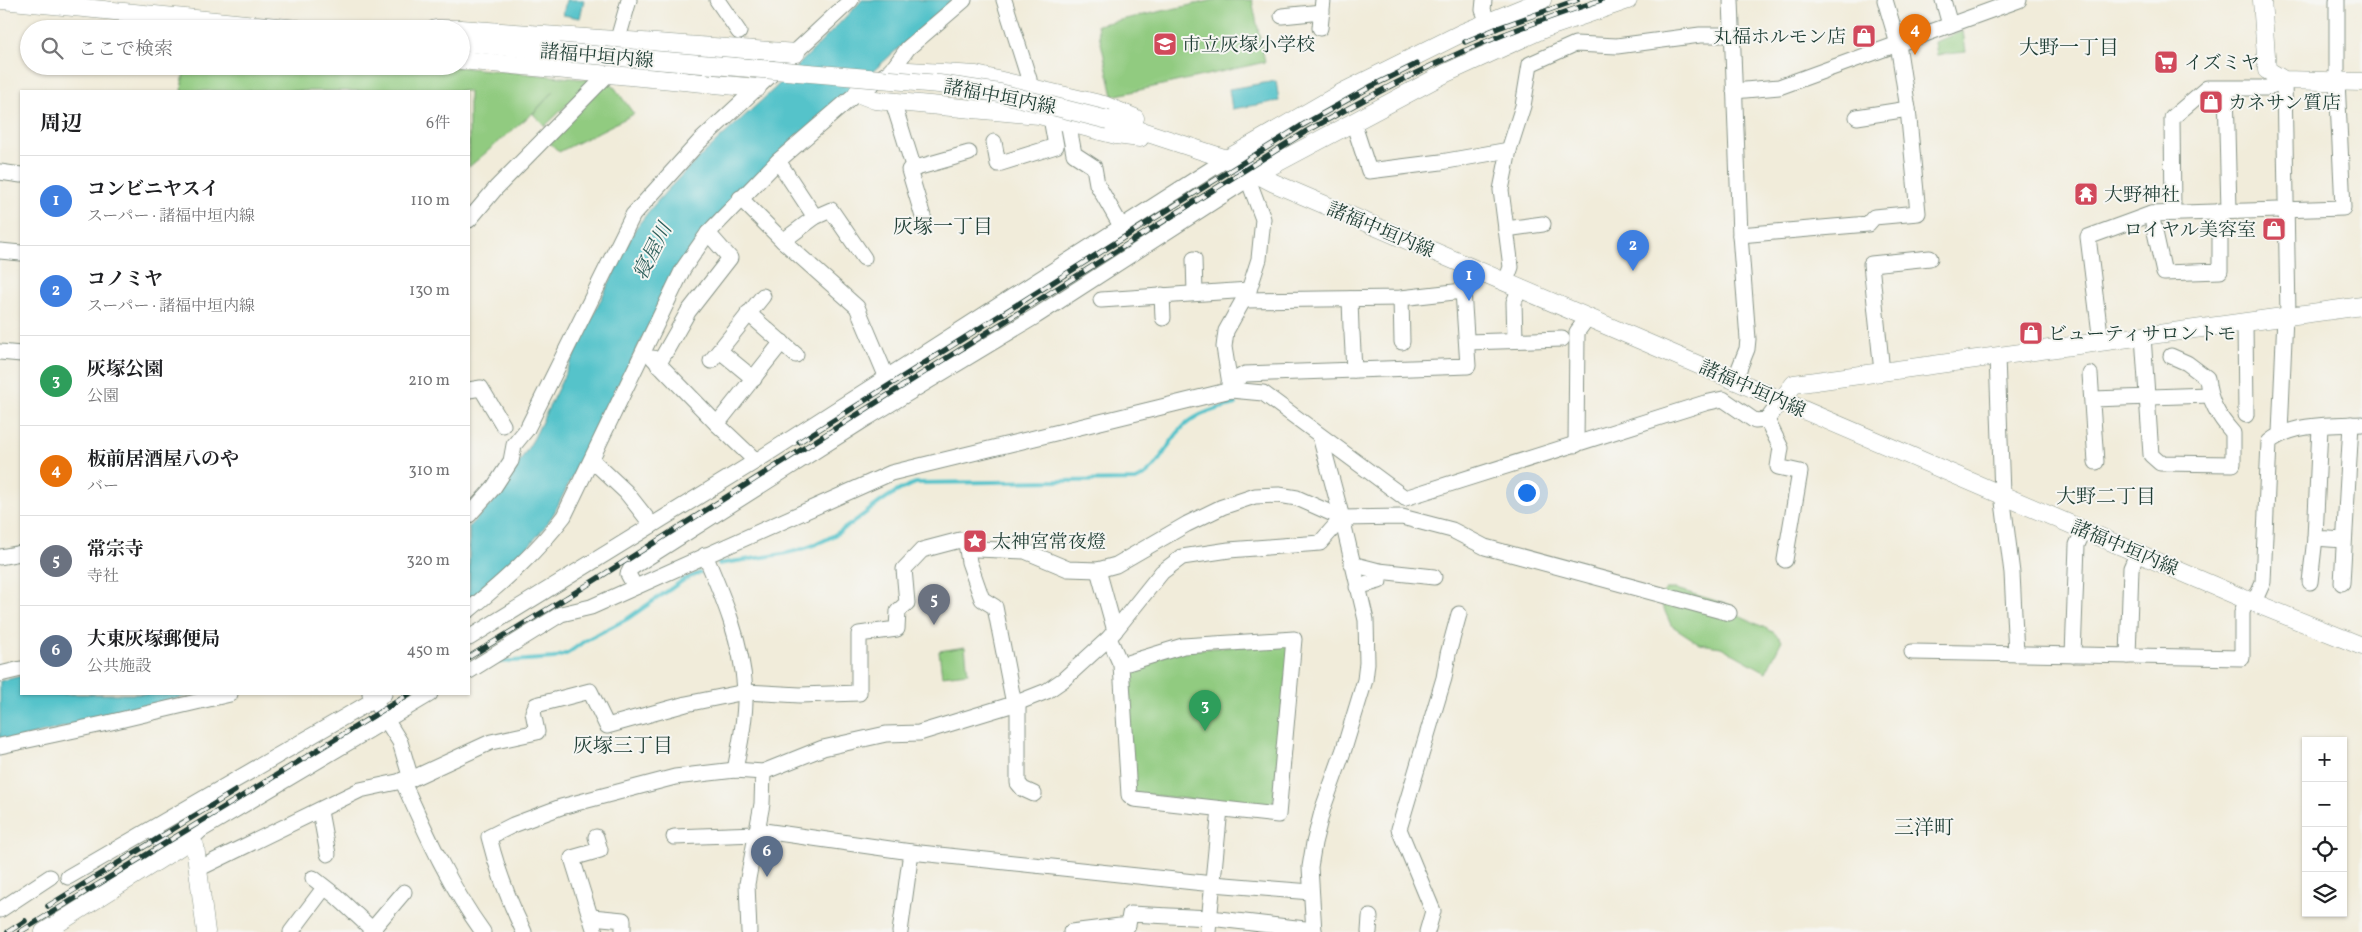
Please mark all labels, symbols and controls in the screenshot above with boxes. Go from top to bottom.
pin: 4 [1899,14,1931,55]
search box [20,20,470,75]
shop icon: 丸福ホルモン店 [1851,23,1877,49]
place label: 丸福ホルモン店 [1713,25,1846,51]
school or university icon: 市立灰塚小学校 [1152,31,1178,57]
place label: 市立灰塚小学校 [1182,33,1315,59]
icon: search [38,34,66,62]
district label: 大野一丁目 [2019,35,2119,63]
text: ここで検索 [78,37,173,63]
street label: 諸福中垣内線 [539,39,655,75]
supermarket icon: イズミヤ [2153,49,2179,75]
place label: イズミヤ [2184,51,2260,77]
street label: 諸福中垣内線 [941,74,1058,122]
shop icon: カネサン質店 [2198,89,2224,115]
place label: カネサン質店 [2228,91,2341,117]
text: 周辺 [40,110,82,139]
text: 6件 [426,113,450,135]
text: コンビニヤスイ [87,177,219,203]
temple icon: 大野神社 [2073,181,2099,207]
place label: 大野神社 [2104,183,2180,209]
text: 1 [53,190,59,212]
text: 110 m [411,190,450,212]
street label: 諸福中垣内線 [1323,197,1438,265]
text: スーパー · 諸福中垣内線 [87,206,255,228]
district label: 灰塚一丁目 [893,214,993,242]
shop icon: ロイヤル美容室 [2261,216,2287,242]
water label: 寝屋川 [628,217,681,285]
place label: ロイヤル美容室 [2124,218,2256,244]
pin: 2 [1617,230,1649,271]
pin: 1 [1453,260,1485,301]
text: コノミヤ [87,267,163,293]
text: 2 [52,280,60,302]
text: 130 m [409,280,450,302]
text: スーパー · 諸福中垣内線 [87,296,255,318]
shop icon: ビューティサロントモ [2018,320,2044,346]
place label: ビューティサロントモ [2048,322,2236,348]
street label: 諸福中垣内線 [1695,355,1810,425]
text: 灰塚公園 [87,357,163,383]
text: 3 [52,370,60,392]
text: 210 m [408,370,450,392]
text: 公園 [87,386,119,408]
text: 板前居酒屋八のや [87,447,239,473]
text: 4 [51,460,61,482]
text: 310 m [409,460,450,482]
text: バー [87,476,119,498]
your location [1514,480,1540,506]
district label: 大野二丁目 [2056,484,2156,512]
street label: 諸福中垣内線 [2067,515,2182,583]
place icon: 太神宮常夜燈 [962,528,988,554]
place label: 太神宮常夜燈 [992,530,1106,556]
text: 常宗寺 [87,537,144,563]
text: 5 [52,550,60,572]
text: 320 m [406,550,450,572]
text: 寺社 [87,566,119,588]
pin: 5 [918,584,950,625]
text: 大東灰塚郵便局 [87,627,220,653]
text: 6 [52,640,60,662]
text: 450 m [407,640,450,662]
text: 公共施設 [87,656,151,678]
pin: 3 [1189,690,1221,731]
district label: 灰塚三丁目 [573,733,673,761]
map controls [2302,737,2347,917]
button: + [2302,737,2347,782]
button: − [2302,782,2347,827]
district label: 三洋町 [1894,815,1954,843]
button: locate [2302,827,2347,872]
pin: 6 [751,836,783,877]
button: layers [2302,872,2347,917]

